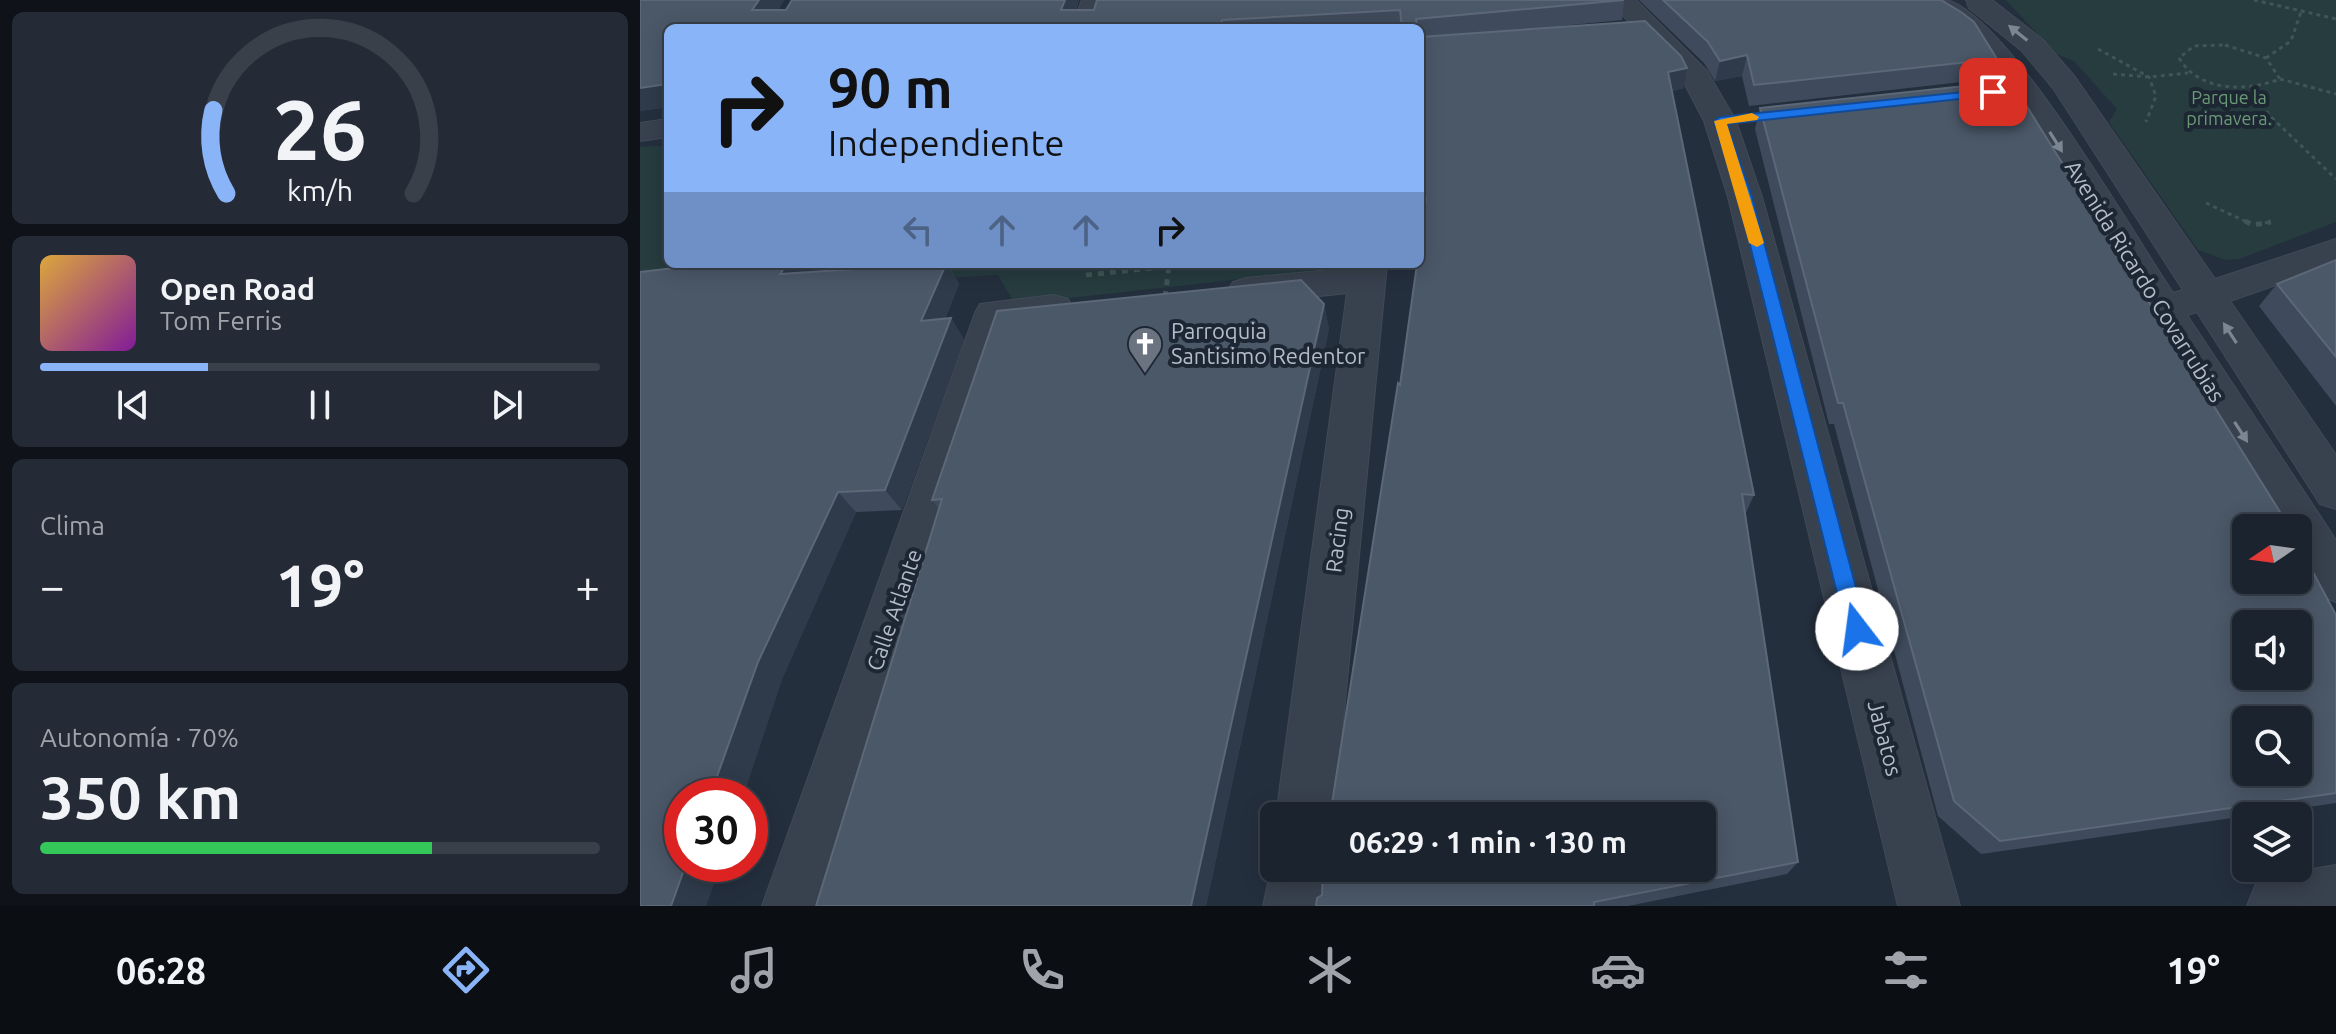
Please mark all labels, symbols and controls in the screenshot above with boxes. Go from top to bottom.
one-way arrow [2008,25,2028,42]
icon: right [696,56,800,160]
text: 90 m [828,56,953,119]
pin [1959,58,2027,126]
icon: arrive [1971,70,2015,114]
text: 26 [273,81,367,175]
park label: Parque la primavera. [2186,87,2272,128]
text: Independiente [828,122,1064,163]
one-way arrow [2049,131,2064,152]
street label: Avenida Ricardo Covarrubias [2061,155,2230,406]
text: km/h [287,174,353,206]
icon: left [896,208,940,252]
icon: ahead [980,208,1024,252]
icon: ahead [1064,208,1108,252]
icon: right [1148,208,1192,252]
text: Open Road [160,272,315,306]
text: Tom Ferris [160,306,282,335]
place label: Parroquia Santisimo Redentor [1171,318,1366,368]
one-way arrow [2223,323,2238,344]
church icon: Parroquia Santisimo Redentor [1126,325,1164,375]
icon: previous [111,383,155,427]
icon: pause [298,383,342,427]
icon: next [485,383,529,427]
one-way arrow [2233,421,2247,443]
street label: Racing [1320,506,1353,574]
text: Clima [40,511,105,540]
north arrow [2232,514,2312,594]
map controls [2232,514,2312,882]
street label: Calle Atlante [861,546,926,674]
text: 19° [276,551,364,618]
text: − [40,561,65,610]
text: + [575,561,600,610]
position arrow [1815,587,1899,671]
button: sound [2232,610,2312,690]
street label: Jabatos [1863,697,1908,778]
button: search [2232,706,2312,786]
text: Autonomía · 70% [40,723,239,752]
text: 350 km [40,763,241,830]
speed limit sign: 30 [664,778,768,882]
button: layers [2232,802,2312,882]
text: 06:29 · 1 min · 130 m [1349,825,1627,859]
icon: directions [438,942,494,998]
icon: music [726,942,782,998]
icon: phone [1014,942,1070,998]
icon: climate [1302,942,1358,998]
icon: car [1590,942,1646,998]
icon: filters [1878,942,1934,998]
text: 06:28 [116,950,206,991]
text: 19° [2167,950,2220,991]

